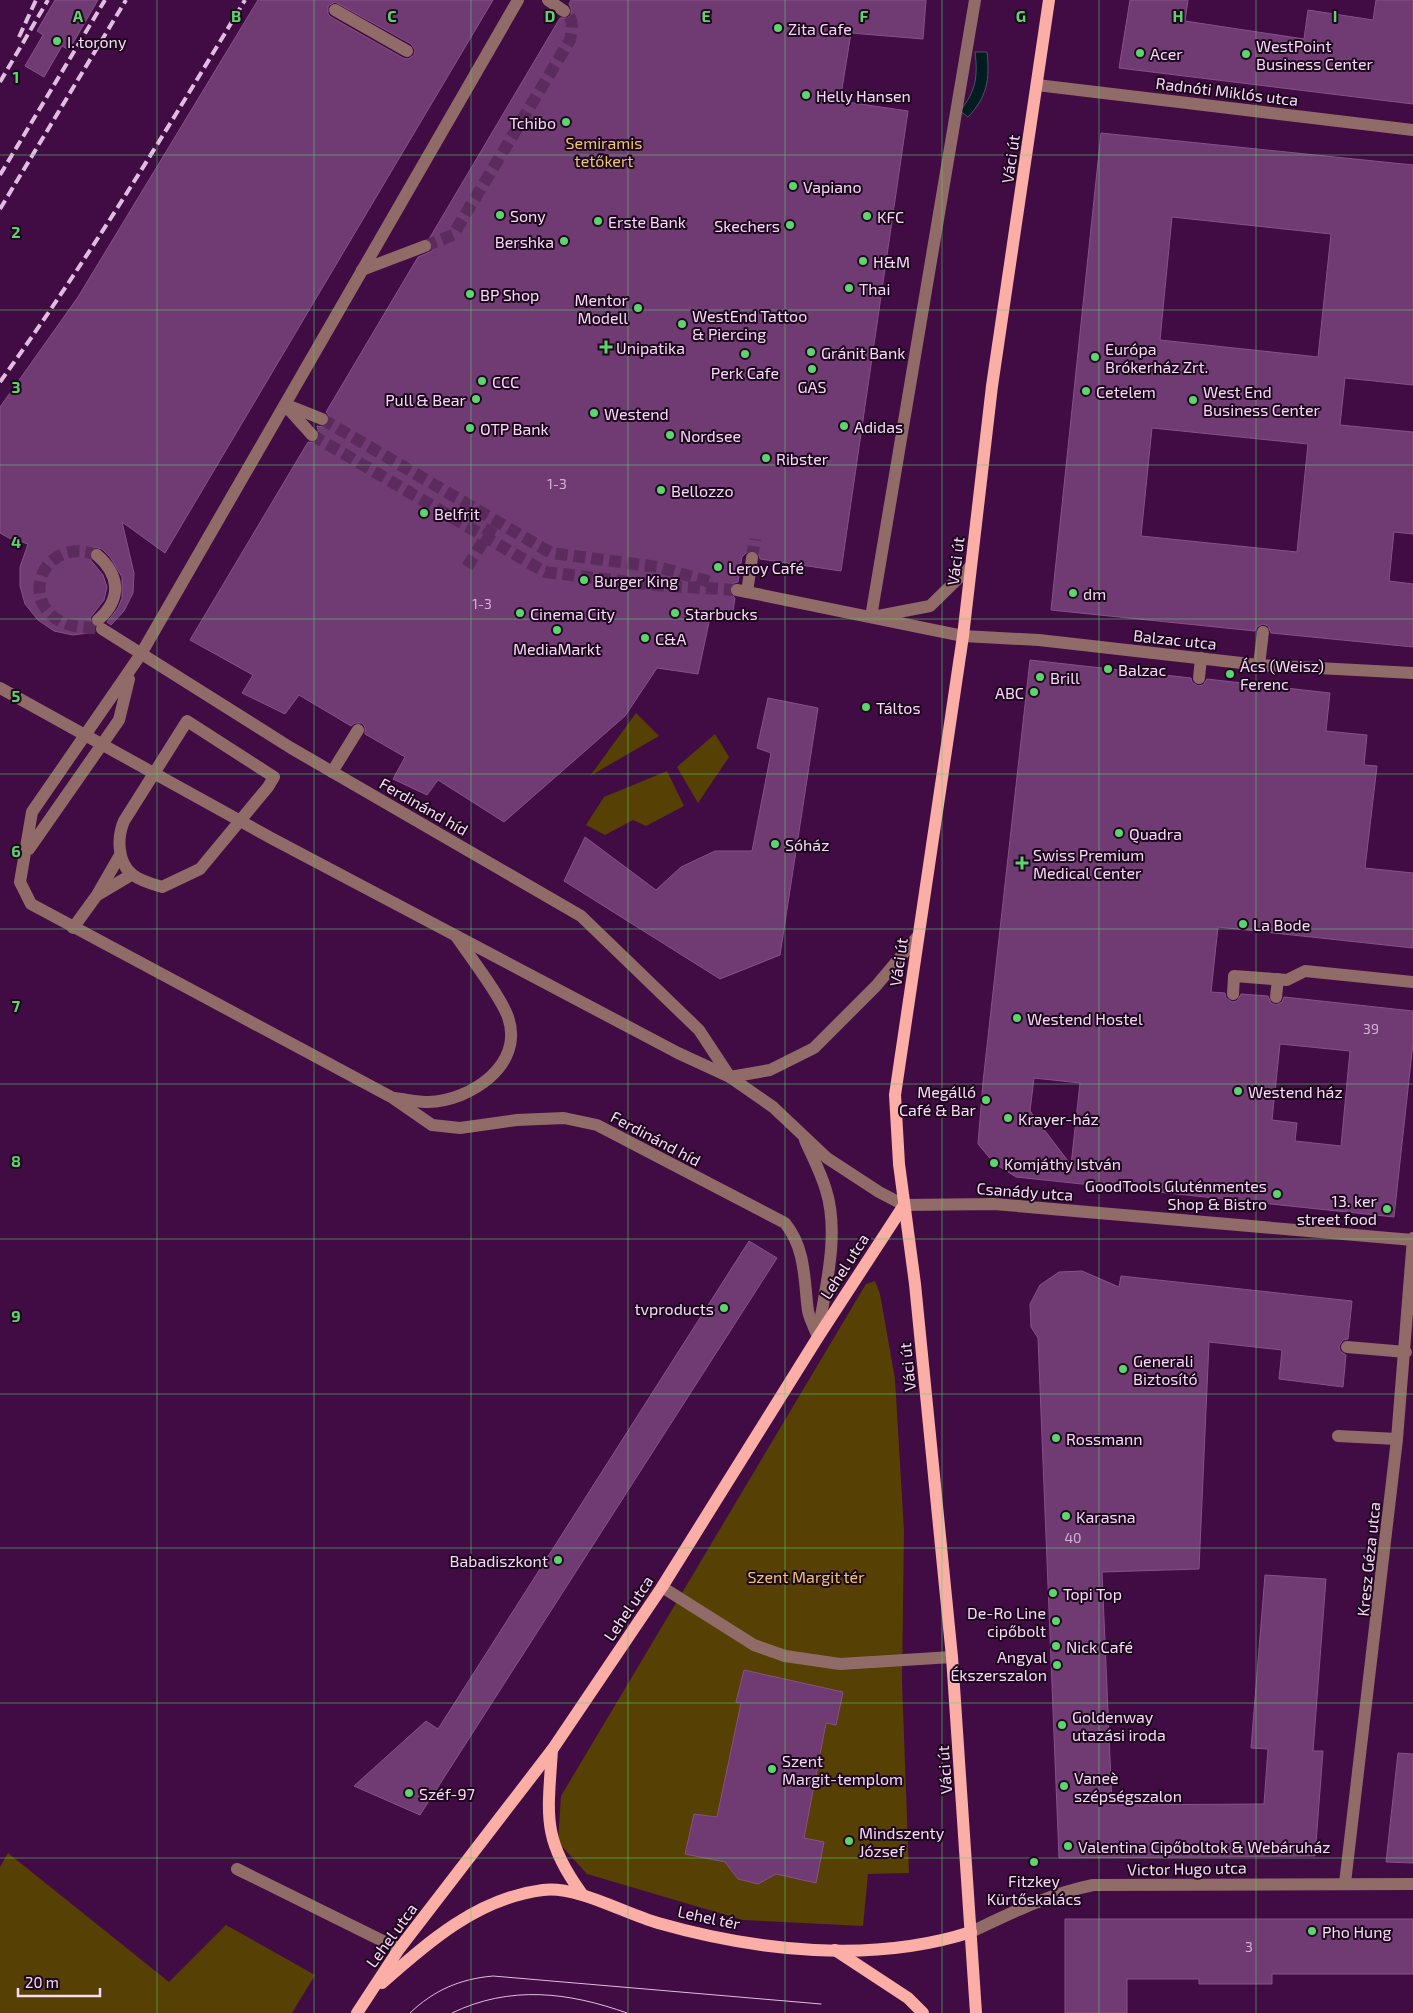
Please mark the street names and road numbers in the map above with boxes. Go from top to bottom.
street label: Radnóti Miklós utca [1155,73,1299,109]
street label: Váci út [997,134,1023,184]
street label: Váci út [943,536,967,586]
street label: Balzac utca [1132,625,1218,653]
street label: Ferdinánd híd [376,773,472,839]
street label: Váci út [885,937,911,987]
street label: Ferdinánd híd [608,1106,704,1170]
street label: Csanády utca [976,1178,1074,1204]
street label: Lehel utca [816,1230,872,1302]
street label: Váci út [895,1342,919,1392]
street label: Kresz Géza utca [1353,1501,1383,1617]
street label: Lehel utca [599,1572,657,1644]
street label: Váci út [933,1745,955,1795]
street label: Victor Hugo utca [1127,1857,1247,1879]
street label: Lehel utca [361,1899,421,1971]
street label: Lehel tér [676,1901,743,1933]

